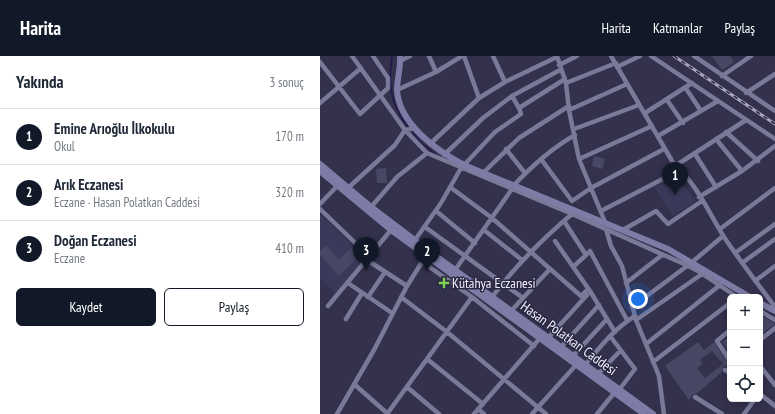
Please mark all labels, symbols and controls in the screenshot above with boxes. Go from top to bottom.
text: Harita [20,16,61,40]
text: Harita [602,19,631,37]
text: Katmanlar [653,19,703,37]
text: Paylaş [725,19,755,37]
text: Yakında [16,71,63,93]
text: 3 sonuç [269,74,304,91]
text: Emine Arıoğlu İlkokulu [54,119,175,138]
text: 1 [26,128,32,145]
text: 170 m [275,128,304,145]
text: Okul [54,138,75,155]
pin: 1 [662,162,688,195]
text: Arık Eczanesi [54,175,123,194]
text: 2 [26,184,32,201]
text: 320 m [275,184,304,201]
text: Eczane · Hasan Polatkan Caddesi [54,194,200,211]
text: Doğan Eczanesi [54,231,137,250]
pin: 3 [353,237,379,270]
pin: 2 [414,238,440,271]
text: 3 [26,240,32,257]
text: 410 m [275,240,304,257]
text: Eczane [54,250,85,267]
place label: Kütahya Eczanesi [452,274,536,292]
marker: Kütahya Eczanesi [439,278,449,288]
button: Kaydet [16,288,156,326]
button: Paylaş [164,288,304,326]
your location [628,289,648,309]
map controls [727,294,763,402]
button: + [727,294,763,330]
street label: Hasan Polatkan Caddesi [517,297,621,379]
button: − [727,330,763,366]
button: locate [727,366,763,402]

